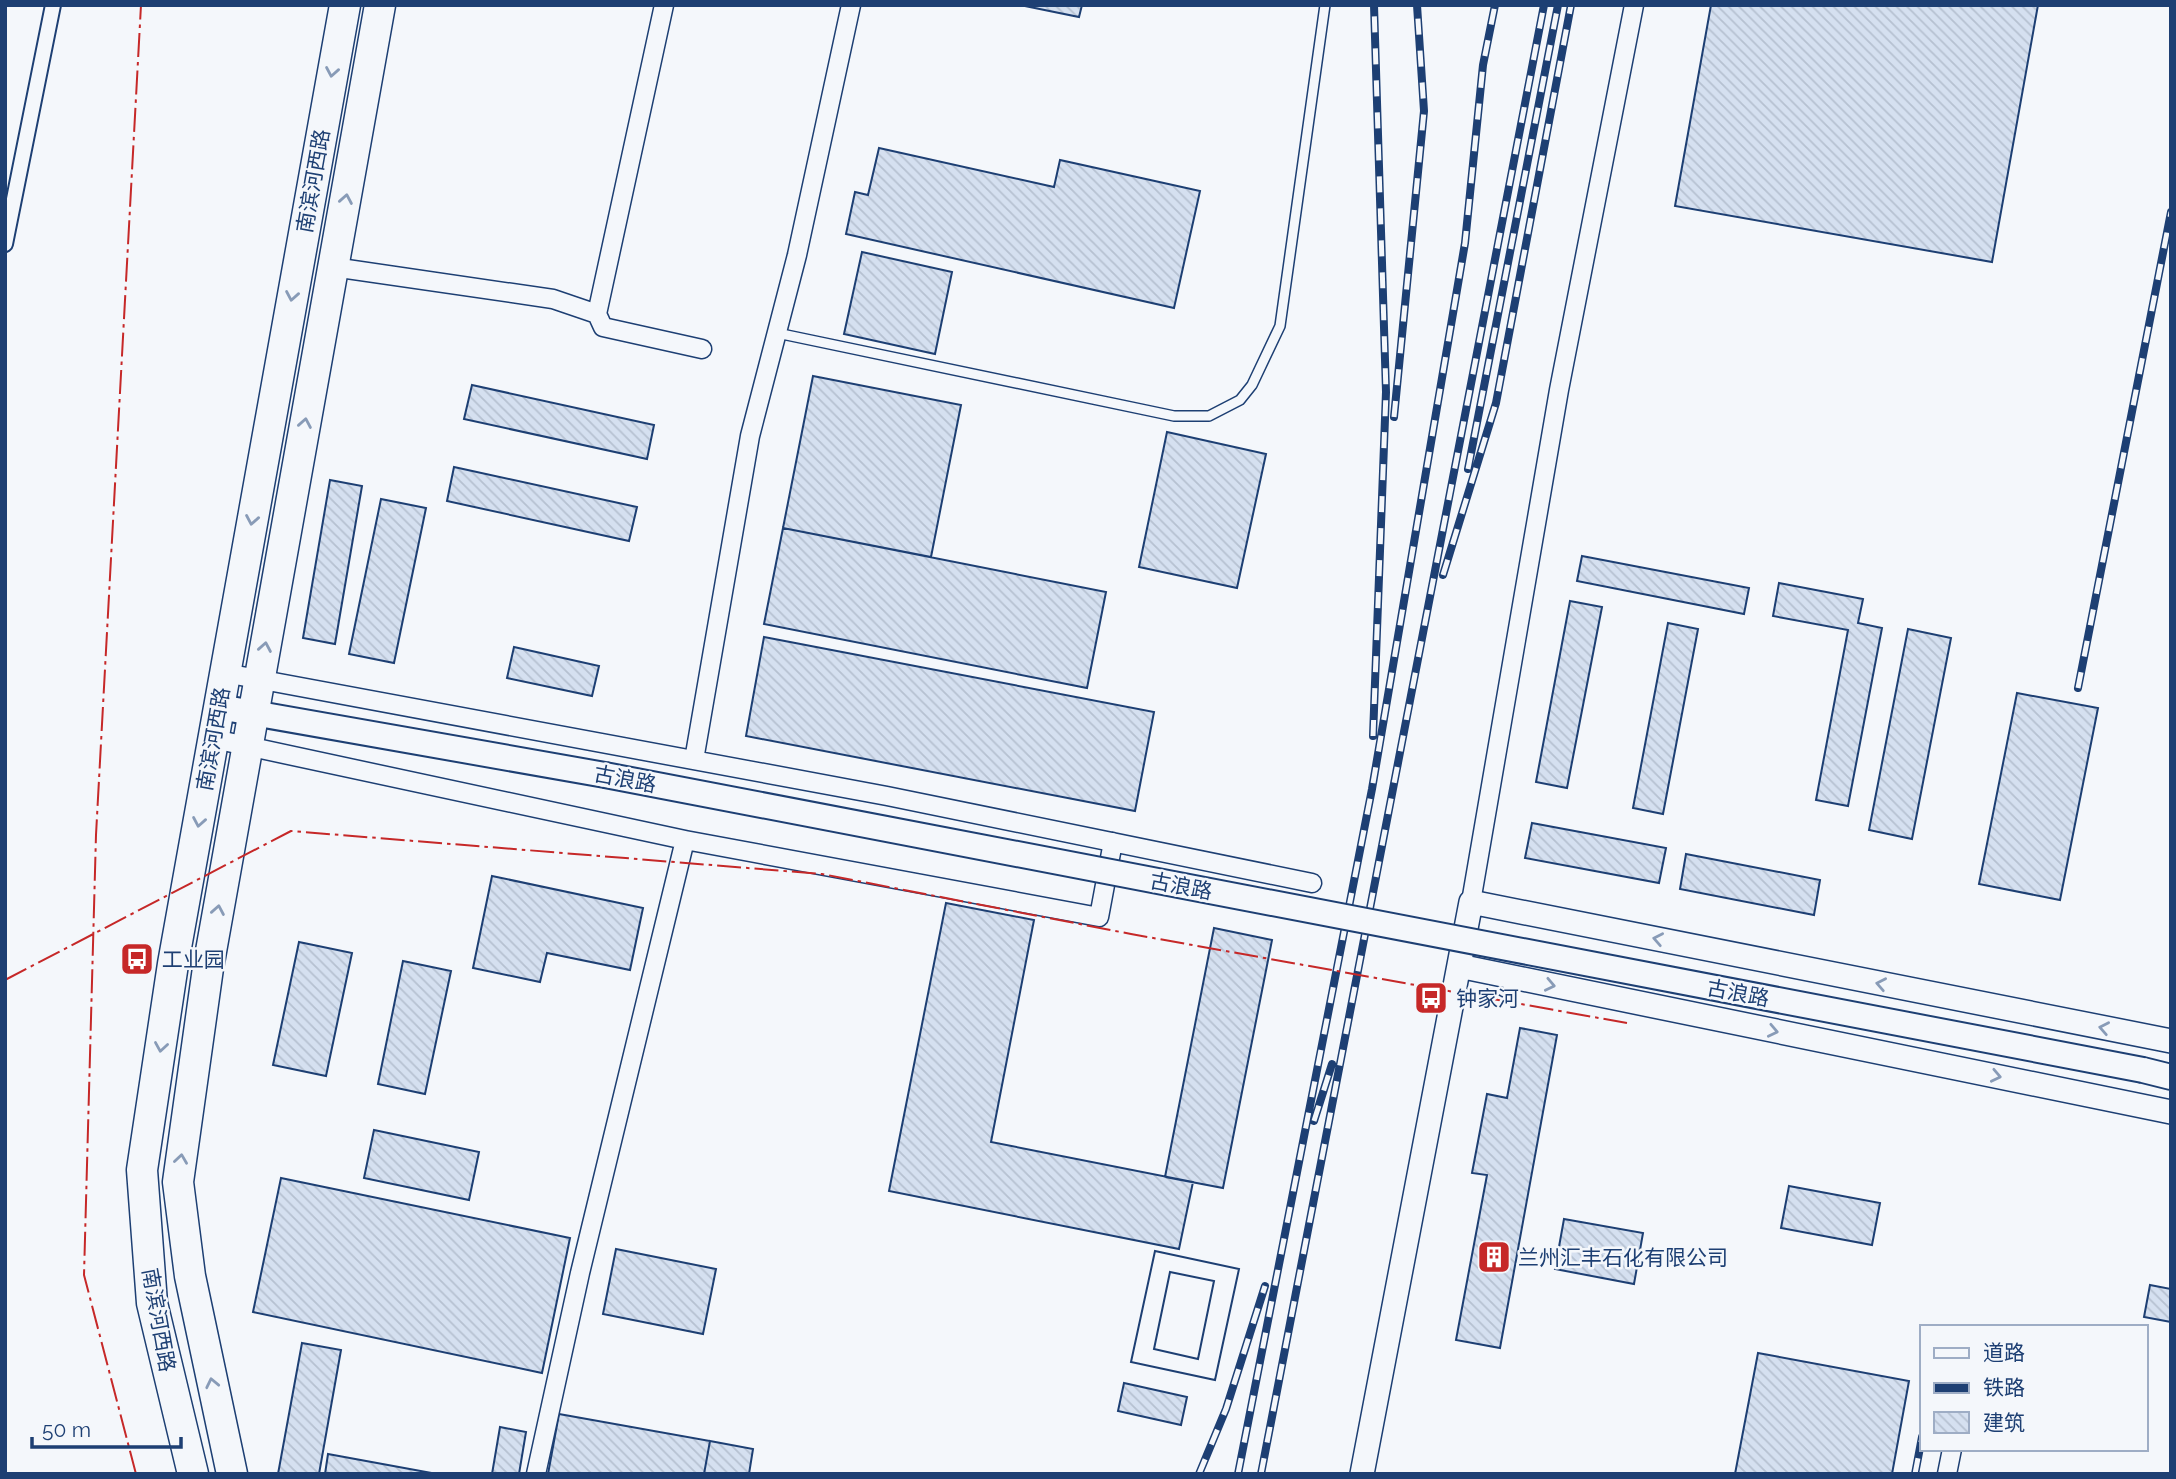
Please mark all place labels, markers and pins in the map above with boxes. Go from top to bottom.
bus stop icon: 工业园 [118,940,156,978]
place label: 工业园 [162,947,225,972]
bus stop icon: 钟家河 [1412,979,1450,1017]
place label: 钟家河 [1456,986,1519,1011]
building icon: 兰州汇丰石化有限公司 [1475,1238,1513,1276]
place label: 兰州汇丰石化有限公司 [1518,1245,1728,1270]

